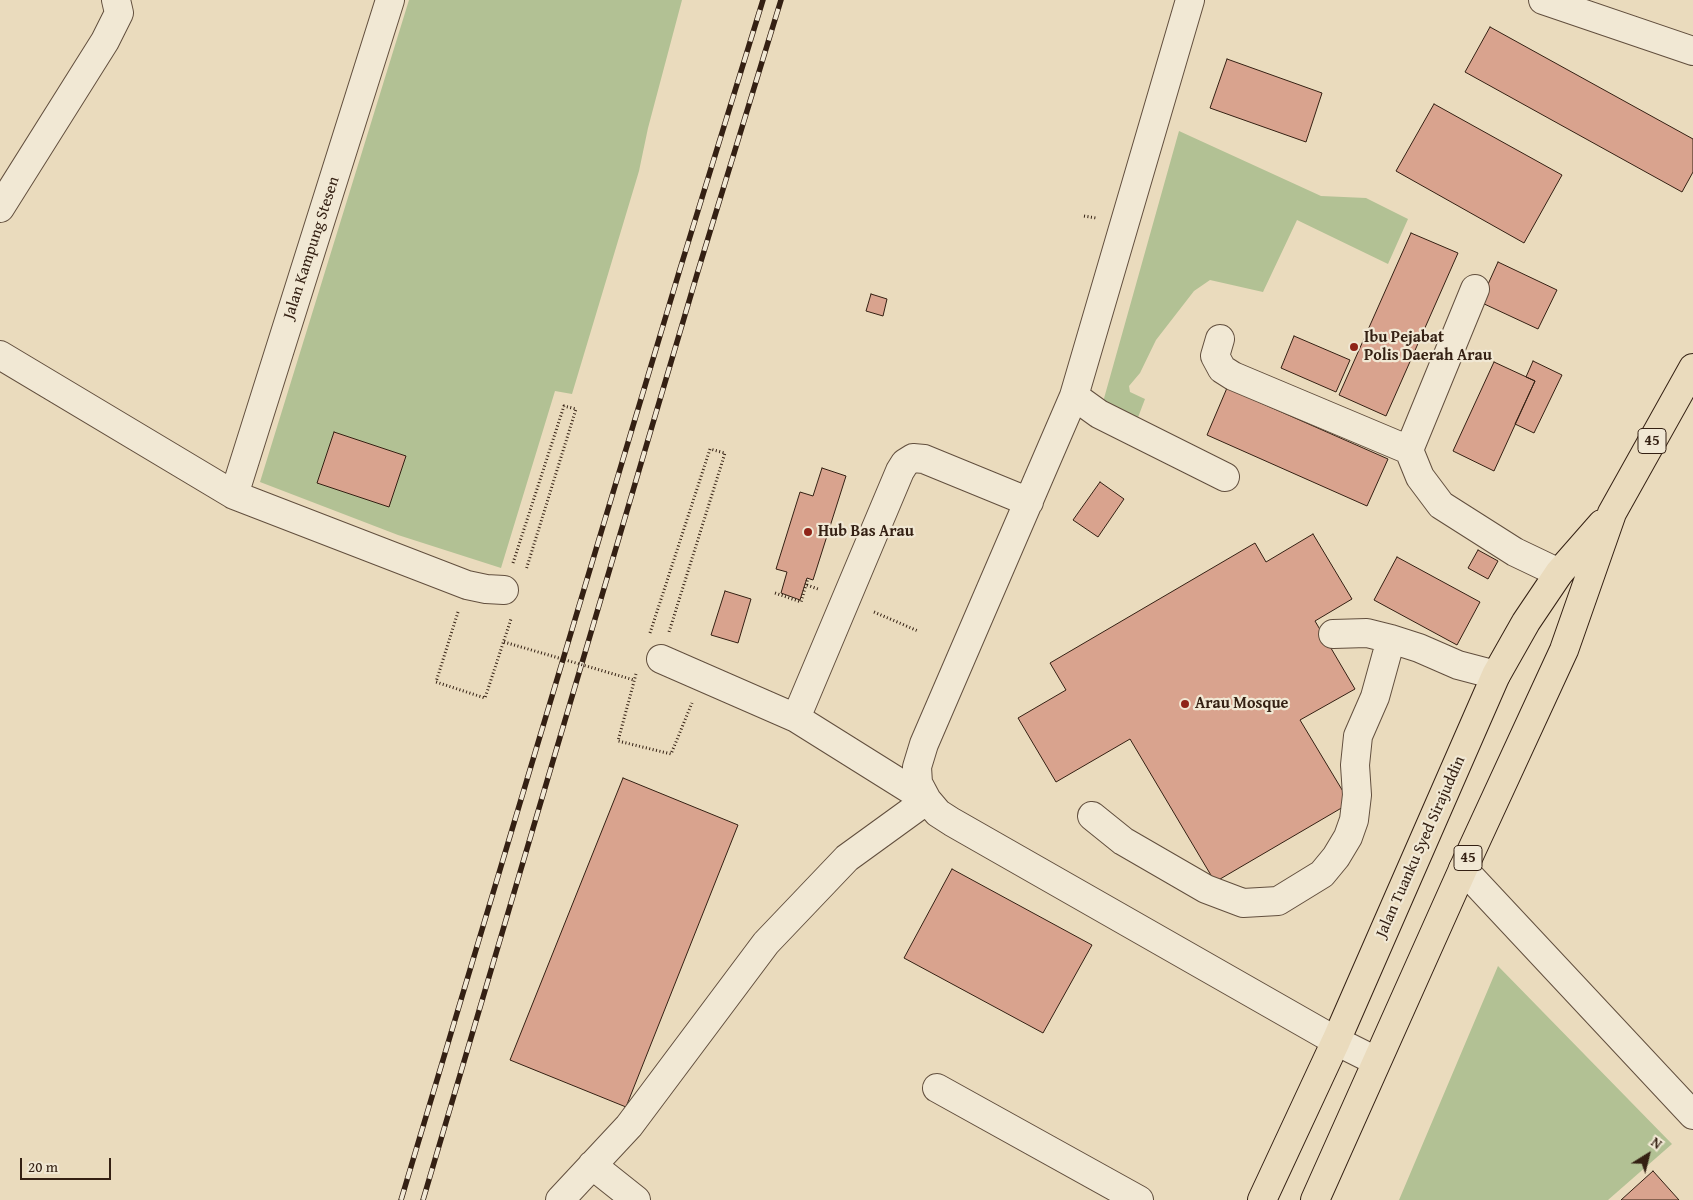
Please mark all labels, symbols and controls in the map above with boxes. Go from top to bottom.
street label: Jalan Kampung Stesen [280,174,344,322]
place label: Ibu Pejabat Polis Daerah Arau [1364,328,1492,366]
marker: Ibu Pejabat Polis Daerah Arau [1348,341,1360,353]
road number: 45 [1638,428,1666,454]
place label: Hub Bas Arau [818,522,914,542]
marker: Hub Bas Arau [802,526,814,538]
place label: Arau Mosque [1195,694,1288,714]
marker: Arau Mosque [1179,698,1191,710]
street label: Jalan Tuanku Syed Sirajuddin [1372,753,1470,941]
road number: 45 [1454,846,1482,870]
north arrow [1623,1130,1673,1180]
text: N [1647,1132,1666,1154]
scale bar [22,1148,114,1180]
text: 20 m [28,1156,58,1177]

